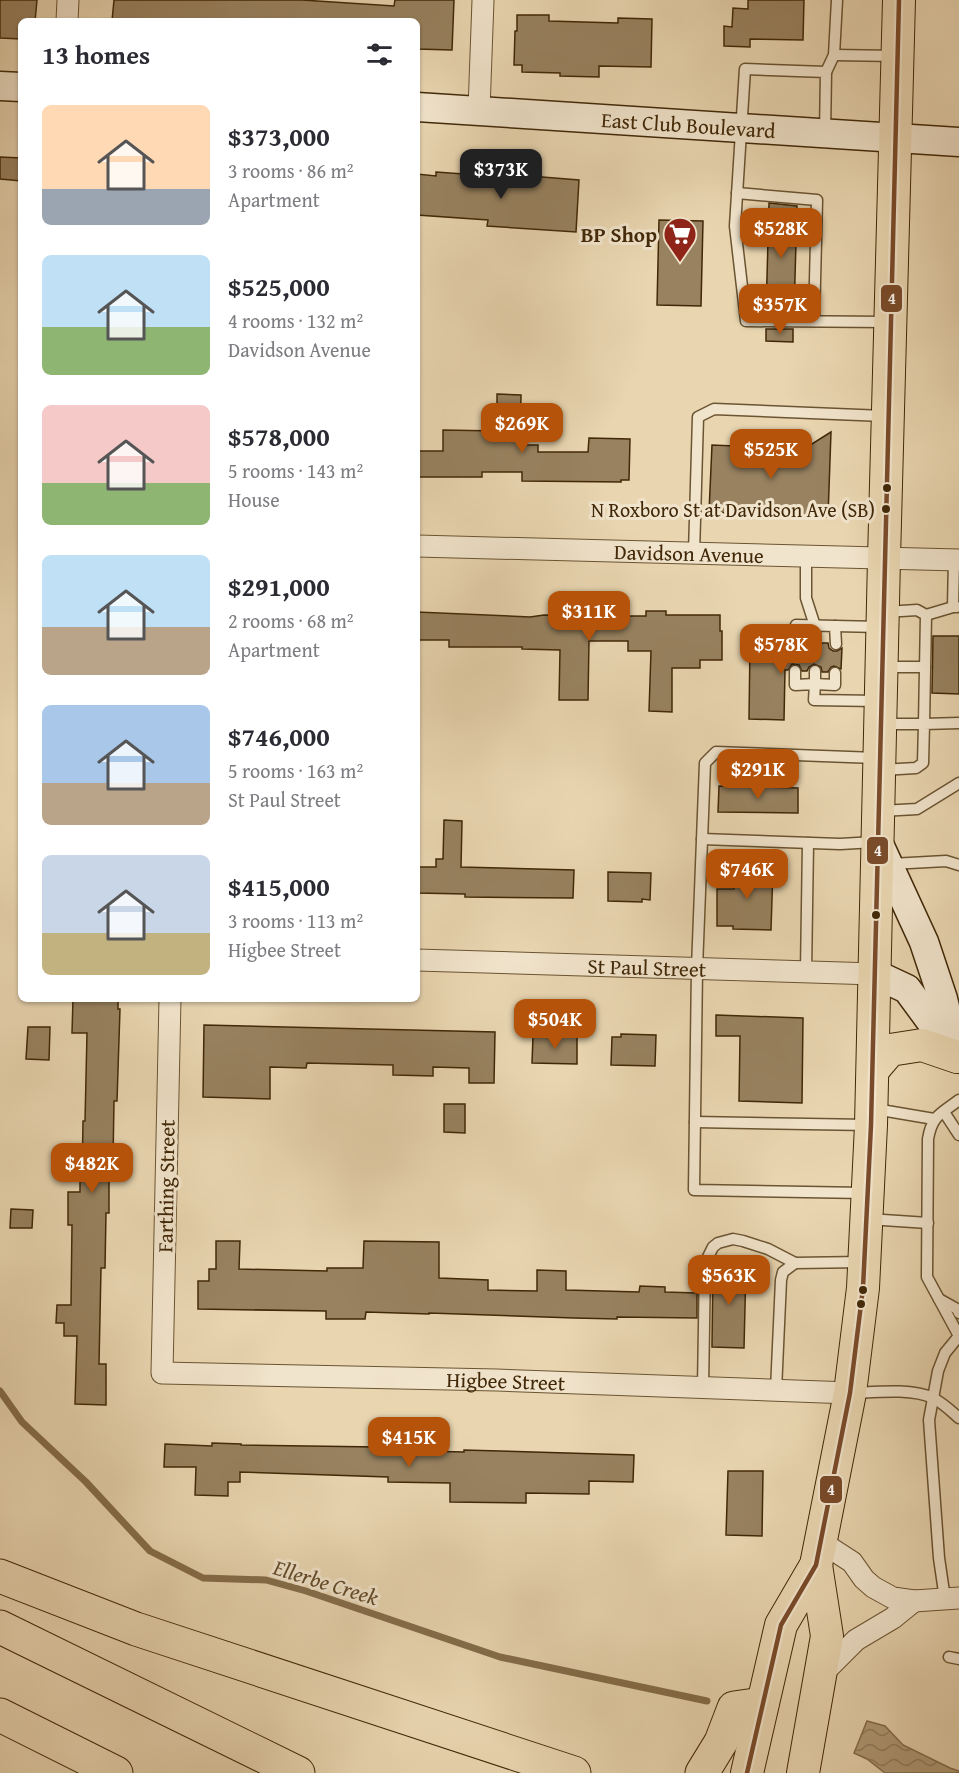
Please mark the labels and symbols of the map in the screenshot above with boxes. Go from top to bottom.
street label: East Club Boulevard [600,103,777,146]
pin: $373K [459,149,543,200]
pin: $528K [739,208,823,259]
supermarket icon: BP Shop [662,216,698,263]
place label: BP Shop [581,219,657,250]
pin: $357K [738,284,822,335]
line badge: 4 [880,284,903,313]
text: 4 [888,286,896,310]
pin: $269K [480,403,564,454]
pin: $525K [729,429,813,480]
unlabelled marker [881,482,893,494]
place label: N Roxboro St at Davidson Ave (SB) [591,495,875,524]
marker: N Roxboro St at Davidson Ave (SB) [880,503,892,515]
street label: Davidson Avenue [614,536,764,570]
pin: $311K [547,591,631,642]
pin: $578K [739,624,823,675]
pin: $291K [716,749,800,800]
line badge: 4 [866,836,889,865]
text: 4 [874,838,882,862]
pin: $746K [705,849,789,900]
unlabelled marker [870,909,882,921]
street label: St Paul Street [587,950,707,984]
pin: $504K [513,999,597,1050]
street label: Farthing Street [149,1119,183,1253]
pin: $482K [50,1143,134,1194]
pin: $563K [687,1255,771,1306]
unlabelled marker [857,1284,869,1296]
unlabelled marker [855,1298,867,1310]
street label: Higbee Street [446,1363,566,1398]
pin: $415K [367,1417,451,1468]
line badge: 4 [819,1475,843,1504]
text: 4 [827,1477,835,1501]
water label: Ellerbe Creek [269,1551,383,1613]

